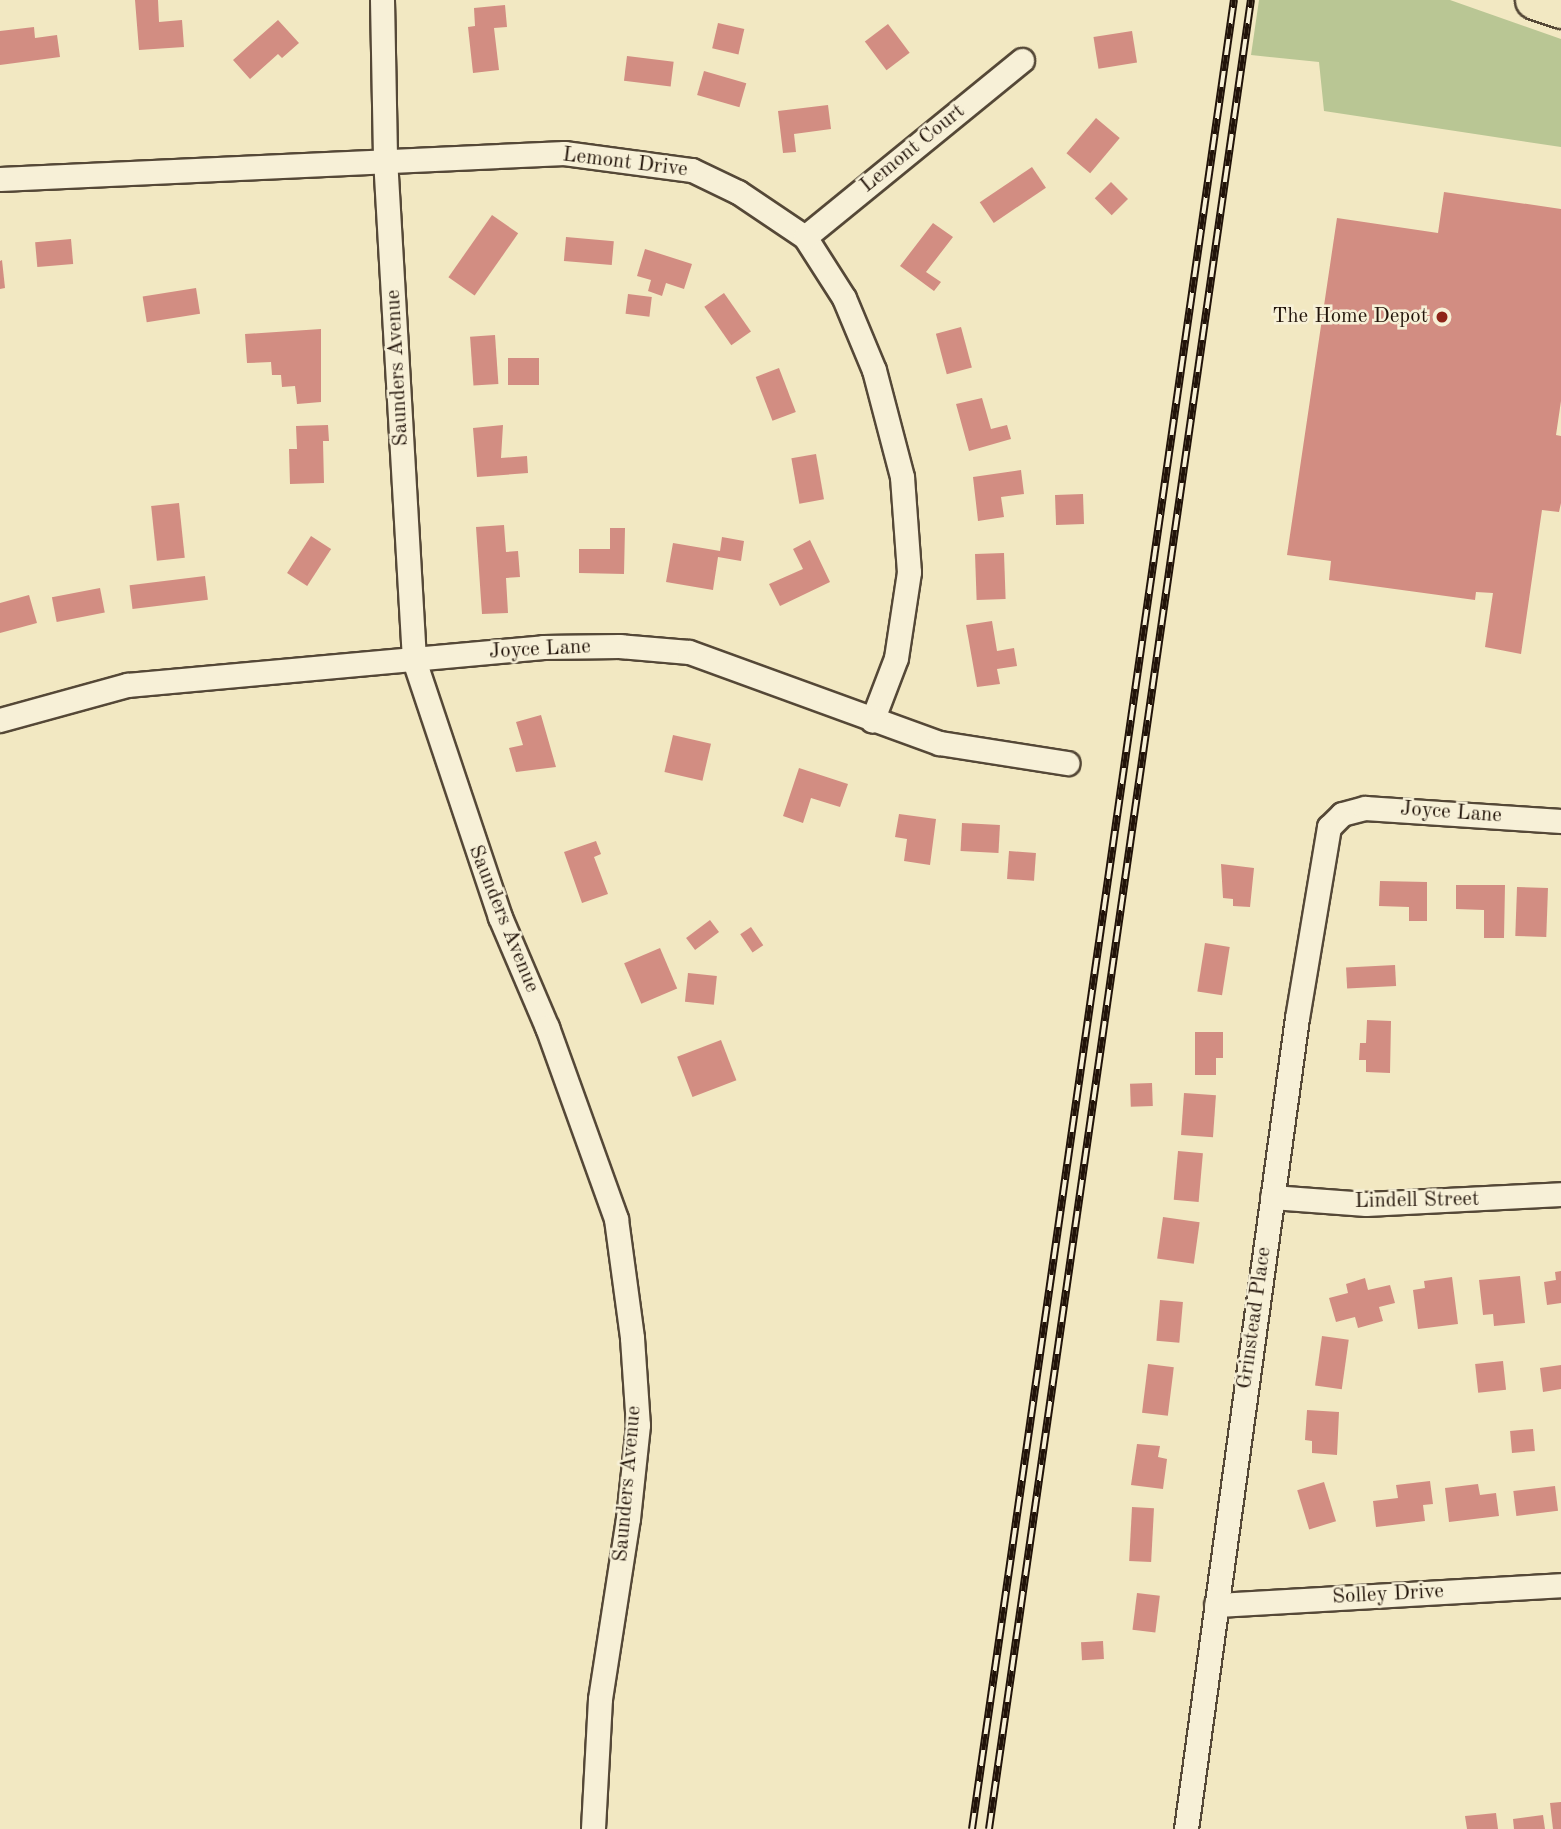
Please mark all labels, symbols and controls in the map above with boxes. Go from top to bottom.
street label: Lemont Court [856,99,970,199]
street label: Lemont Drive [561,143,689,183]
street label: Saunders Avenue [381,289,415,447]
place label: The Home Depot [1272,304,1428,330]
marker: The Home Depot [1434,309,1450,325]
street label: Joyce Lane [488,635,592,665]
street label: Joyce Lane [1399,797,1503,829]
street label: Saunders Avenue [462,842,544,996]
street label: Lindell Street [1355,1187,1479,1215]
street label: Grinstead Place [1233,1245,1277,1391]
street label: Saunders Avenue [609,1405,647,1563]
street label: Solley Drive [1331,1579,1445,1611]

